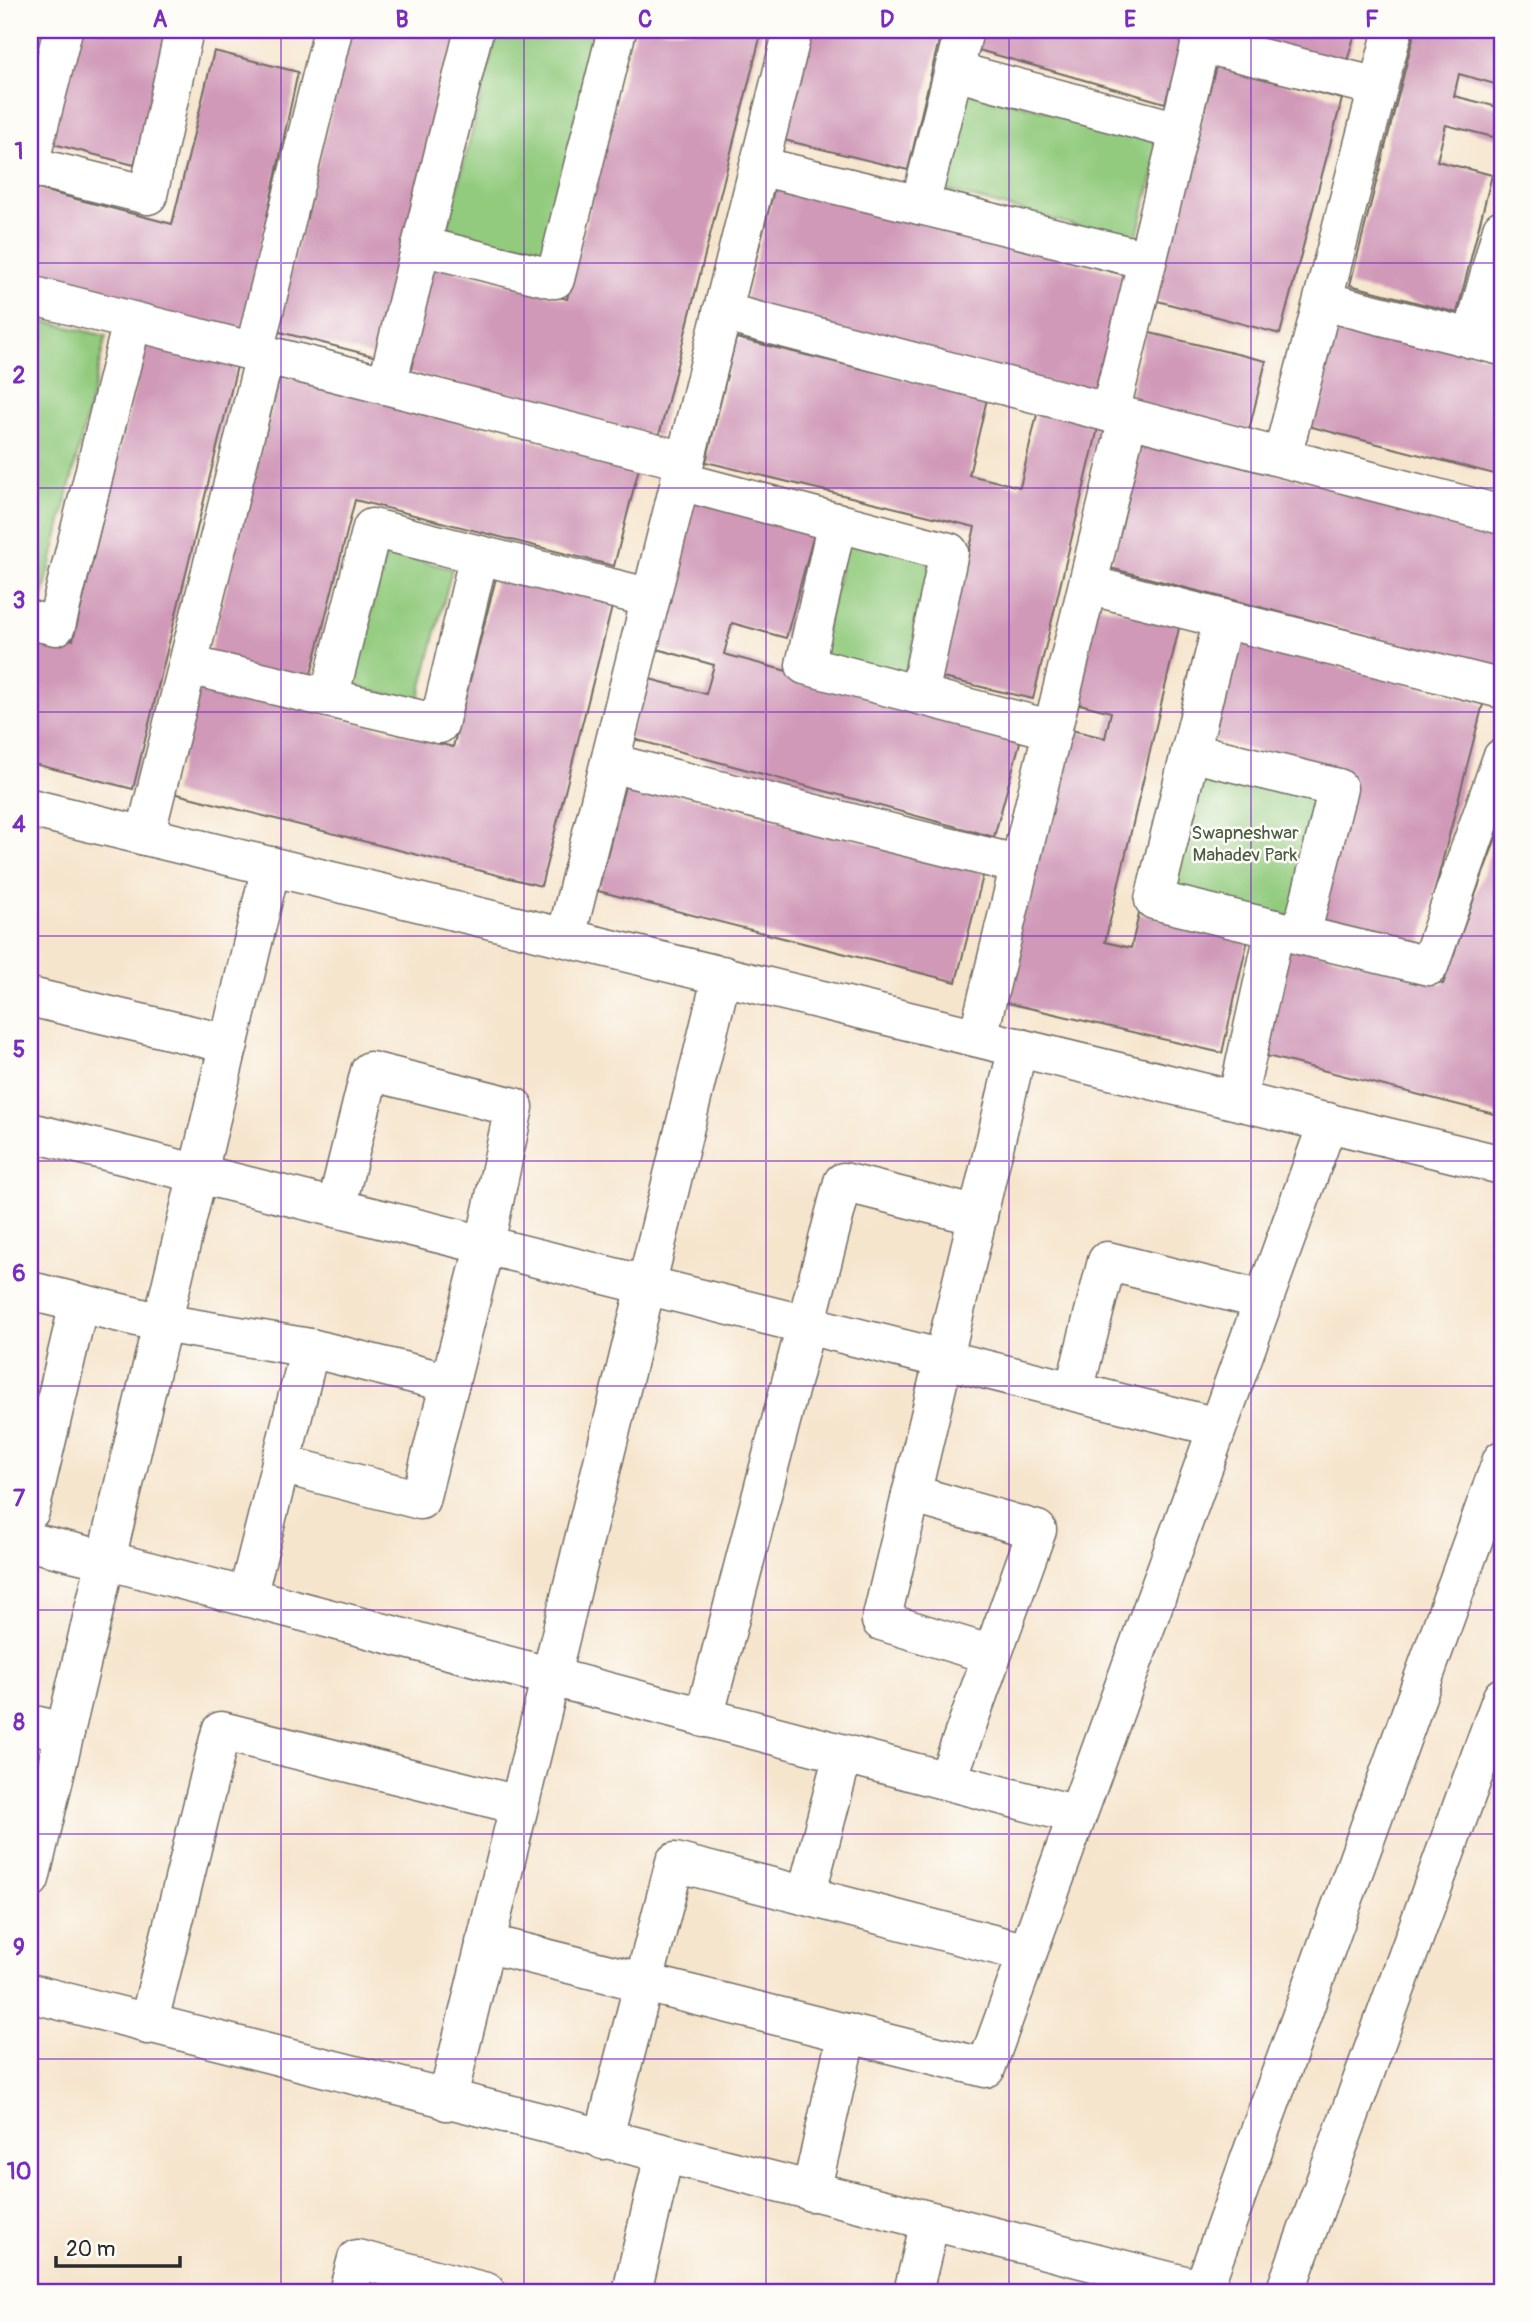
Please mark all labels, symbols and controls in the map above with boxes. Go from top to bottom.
text: A [153,5,168,34]
text: B [395,5,409,34]
text: C [638,5,652,34]
text: D [880,5,894,34]
text: E [1124,5,1136,34]
text: F [1365,5,1379,34]
text: 1 [15,137,24,166]
text: 2 [13,361,26,390]
text: 3 [13,586,25,615]
text: 4 [12,810,26,839]
park label: Swapneshwar Mahadev Park [1191,821,1299,867]
text: 5 [13,1035,25,1064]
text: 6 [12,1259,26,1288]
text: 7 [13,1484,26,1513]
text: 8 [13,1708,25,1737]
text: 9 [13,1933,25,1962]
text: 10 [7,2157,31,2186]
scale bar [56,2224,180,2268]
text: 20 m [66,2236,115,2263]

